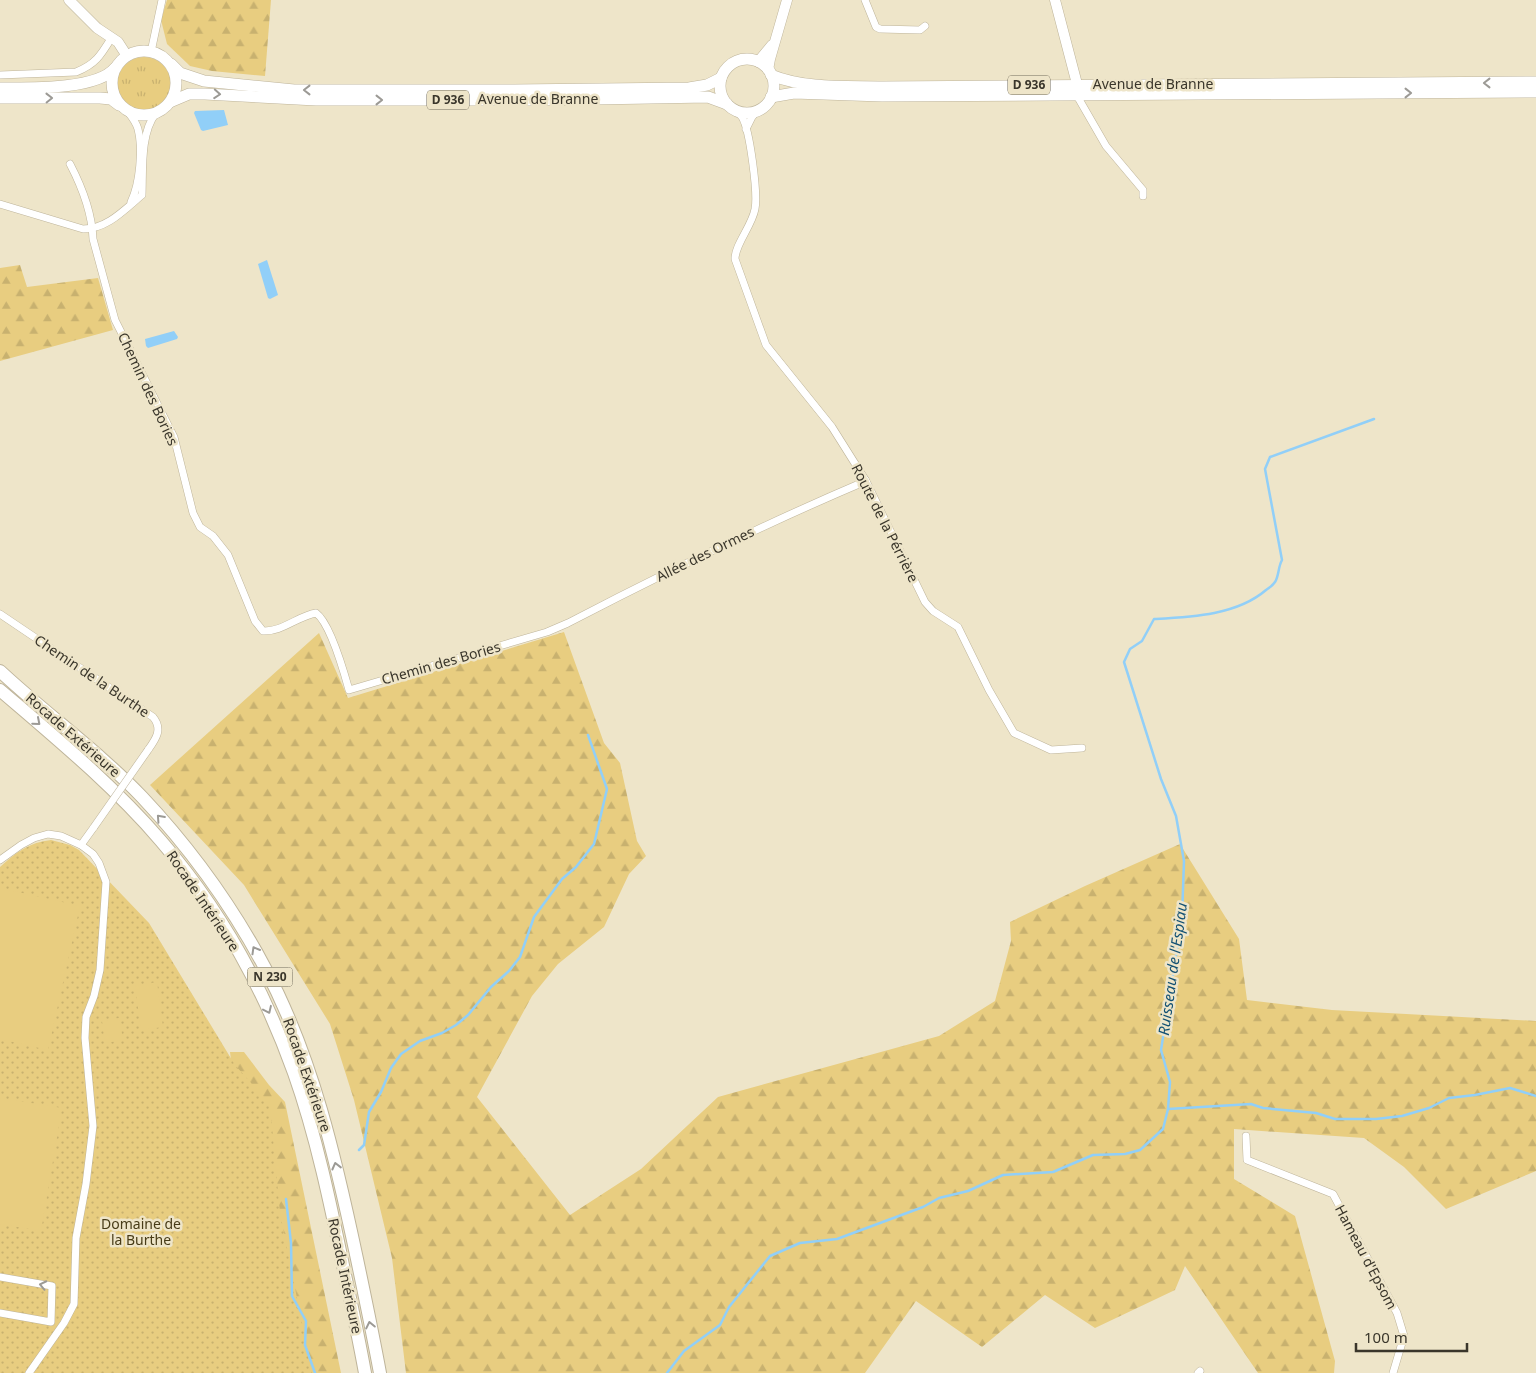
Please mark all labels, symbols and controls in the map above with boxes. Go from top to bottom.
street label: Avenue de Branne [1093,74,1213,93]
road number: D 936 [1008,76,1050,94]
one-way arrow [1483,78,1491,88]
one-way arrow [303,85,310,95]
one-way arrow [1404,88,1412,98]
one-way arrow [213,89,221,100]
street label: Avenue de Branne [478,89,598,108]
road number: D 936 [427,90,469,110]
one-way arrow [45,93,53,103]
one-way arrow [376,95,384,105]
street label: Chemin des Bories [114,329,183,449]
street label: Route de la Pérrière [847,460,924,585]
street label: Allée des Ormes [653,521,757,586]
street label: Chemin de la Burthe [31,630,154,721]
street label: Chemin des Bories [379,636,503,689]
street label: Rocade Extérieure [22,688,125,781]
one-way arrow [31,716,40,725]
one-way arrow [157,814,166,823]
street label: Rocade Intérieure [163,847,244,955]
water label: Ruisseau de l'Espiau [1153,901,1191,1037]
one-way arrow [251,946,261,955]
road number: N 230 [248,968,292,986]
one-way arrow [261,1005,272,1014]
street label: Rocade Extérieure [279,1015,336,1134]
one-way arrow [331,1162,342,1171]
street label: Hameau d'Epsom [1331,1201,1402,1312]
park label: Domaine de la Burthe [101,1214,181,1249]
street label: Rocade Intérieure [324,1216,367,1335]
one-way arrow [39,1280,48,1290]
scale bar [1356,1320,1467,1352]
one-way arrow [366,1321,376,1330]
text: 100 m [1364,1327,1408,1347]

